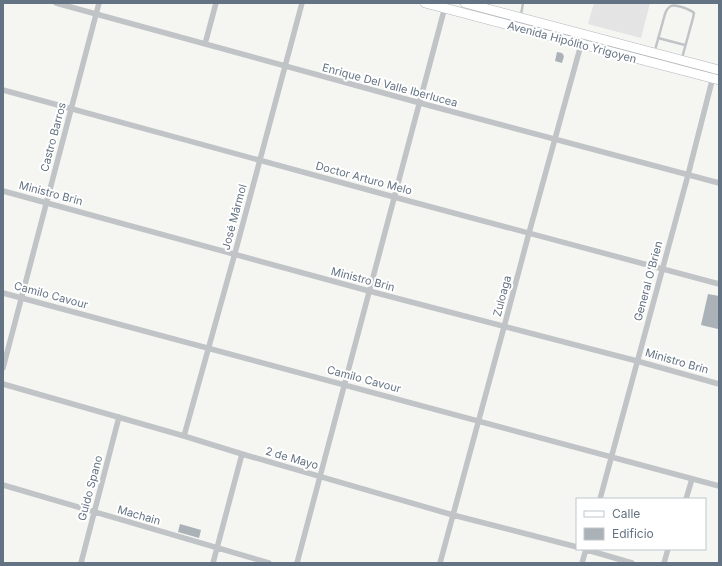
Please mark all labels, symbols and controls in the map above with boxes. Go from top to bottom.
street label: Avenida Hipólito Yrigoyen [506,18,638,66]
street label: Enrique Del Valle Iberlucea [321,60,459,110]
street label: Castro Barros [37,101,69,173]
street label: Doctor Arturo Melo [314,158,414,198]
street label: Ministro Brin [18,178,84,208]
street label: José Mármol [219,183,249,251]
street label: General O'Brien [631,239,665,323]
street label: Ministro Brin [330,264,396,294]
street label: Zuloaga [490,274,514,318]
street label: Camilo Cavour [12,278,90,312]
street label: Ministro Brin [644,345,710,377]
street label: Camilo Cavour [325,362,403,396]
street label: 2 de Mayo [264,444,321,472]
street label: Guido Spano [75,453,106,522]
legend [576,498,706,550]
street label: Machain [116,502,162,528]
text: Calle [612,506,640,521]
text: Edificio [612,526,654,541]

